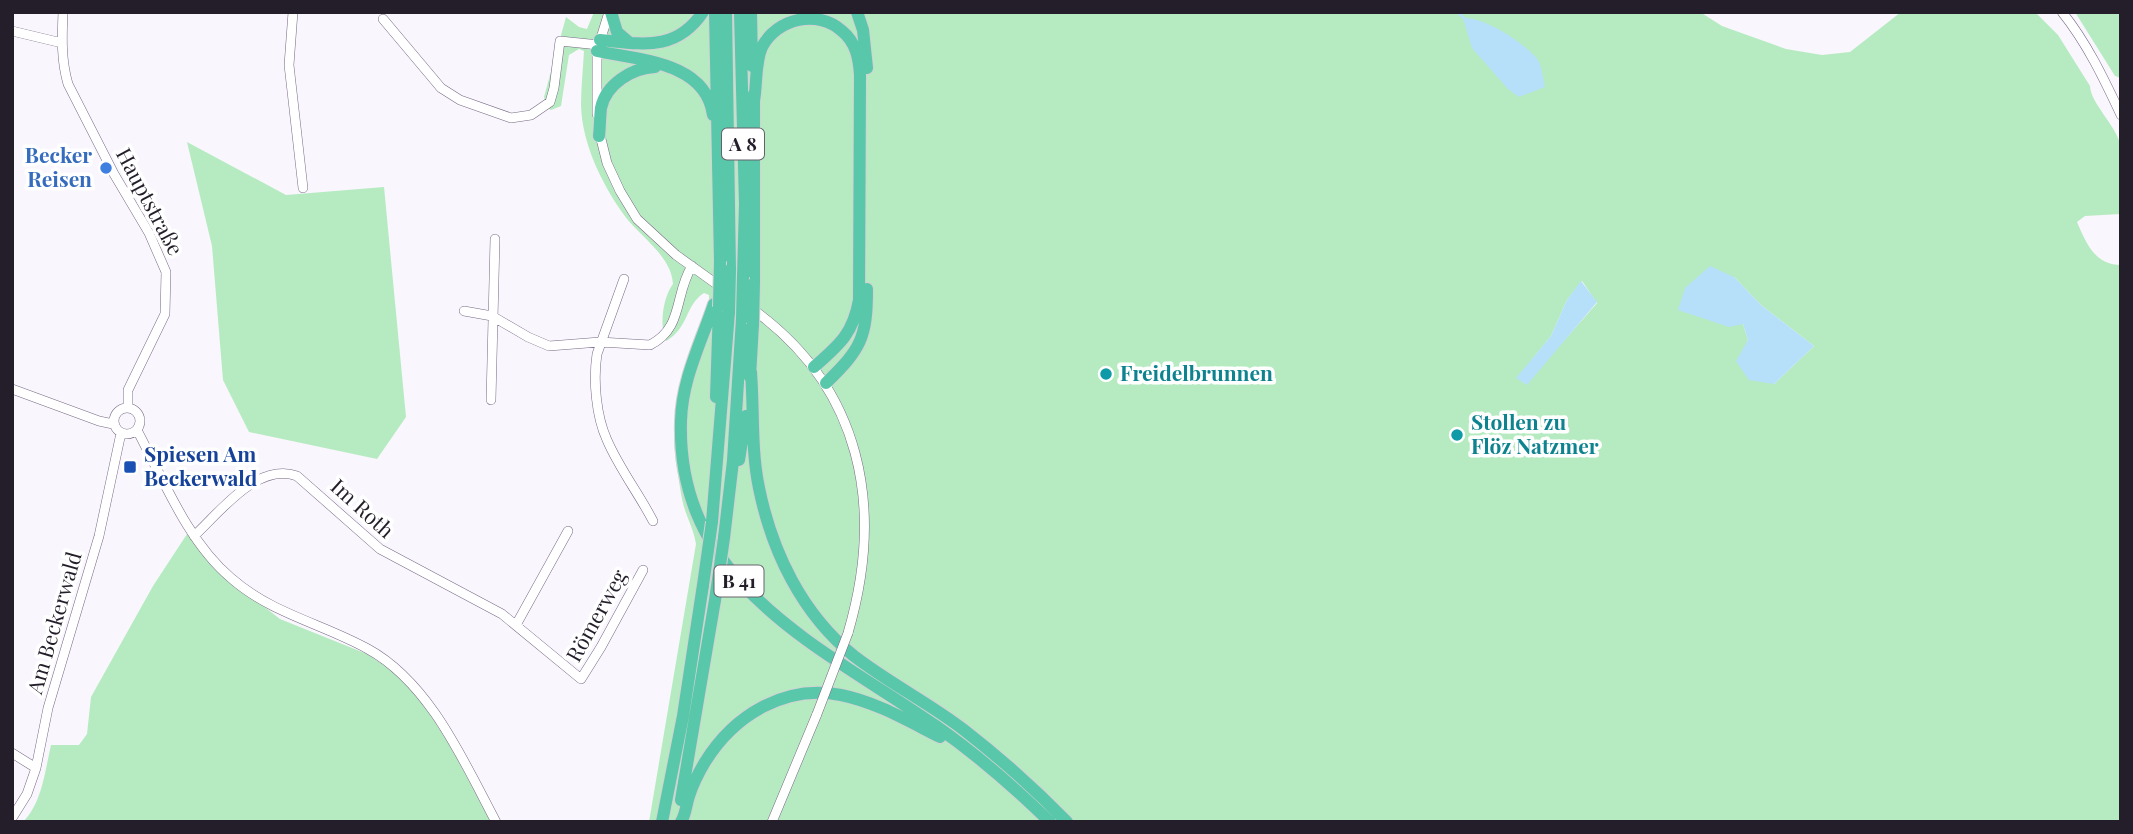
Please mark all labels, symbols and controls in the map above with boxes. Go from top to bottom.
road number: A 8 [722,128,764,160]
place label: Becker Reisen [25,140,92,192]
street label: Hauptstraße [111,143,191,260]
marker: Becker Reisen [98,160,114,176]
place label: Freidelbrunnen [1120,358,1273,386]
marker: Freidelbrunnen [1098,366,1114,382]
place label: Stollen zu Flöz Natzmer [1471,407,1599,459]
marker: Stollen zu Flöz Natzmer [1449,427,1465,443]
place label: Spiesen Am Beckerwald [144,439,258,491]
marker: Spiesen Am Beckerwald [122,459,138,475]
street label: Im Roth [326,472,401,544]
street label: Am Beckerwald [19,548,87,698]
street label: Römerweg [558,564,632,666]
road number: B 41 [714,566,764,596]

